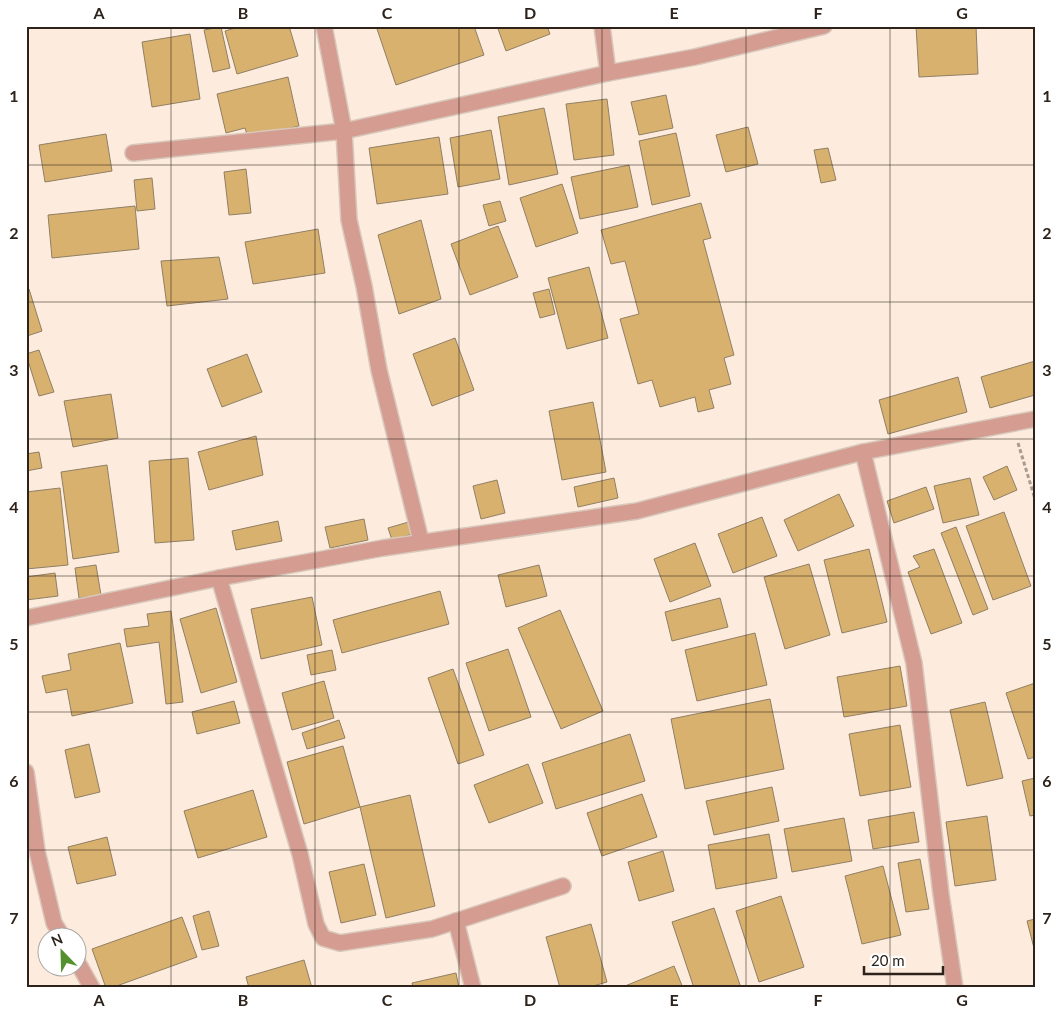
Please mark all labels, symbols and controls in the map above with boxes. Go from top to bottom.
text: A [92,3,105,22]
text: B [238,3,248,22]
text: C [382,3,393,22]
text: D [524,3,536,22]
text: E [669,3,679,22]
text: F [813,3,823,22]
text: G [956,3,968,22]
text: 1 [9,86,19,105]
text: 1 [1042,86,1052,105]
text: 2 [9,223,19,242]
text: 2 [1042,223,1052,242]
text: 3 [9,360,19,379]
text: 3 [1042,360,1052,379]
text: 4 [9,497,19,516]
text: 4 [1042,497,1052,516]
text: 5 [9,634,19,653]
text: 5 [1042,634,1052,653]
text: 6 [9,771,19,790]
text: 6 [1042,771,1052,790]
text: 7 [9,908,19,927]
text: 7 [1042,908,1052,927]
north arrow [38,926,88,976]
text: N [48,930,65,950]
scale bar [864,944,942,976]
text: 20 m [871,951,905,969]
text: A [92,990,105,1009]
text: B [238,990,248,1009]
text: C [382,990,393,1009]
text: D [524,990,536,1009]
text: E [669,990,679,1009]
text: F [813,990,823,1009]
text: G [956,990,968,1009]

